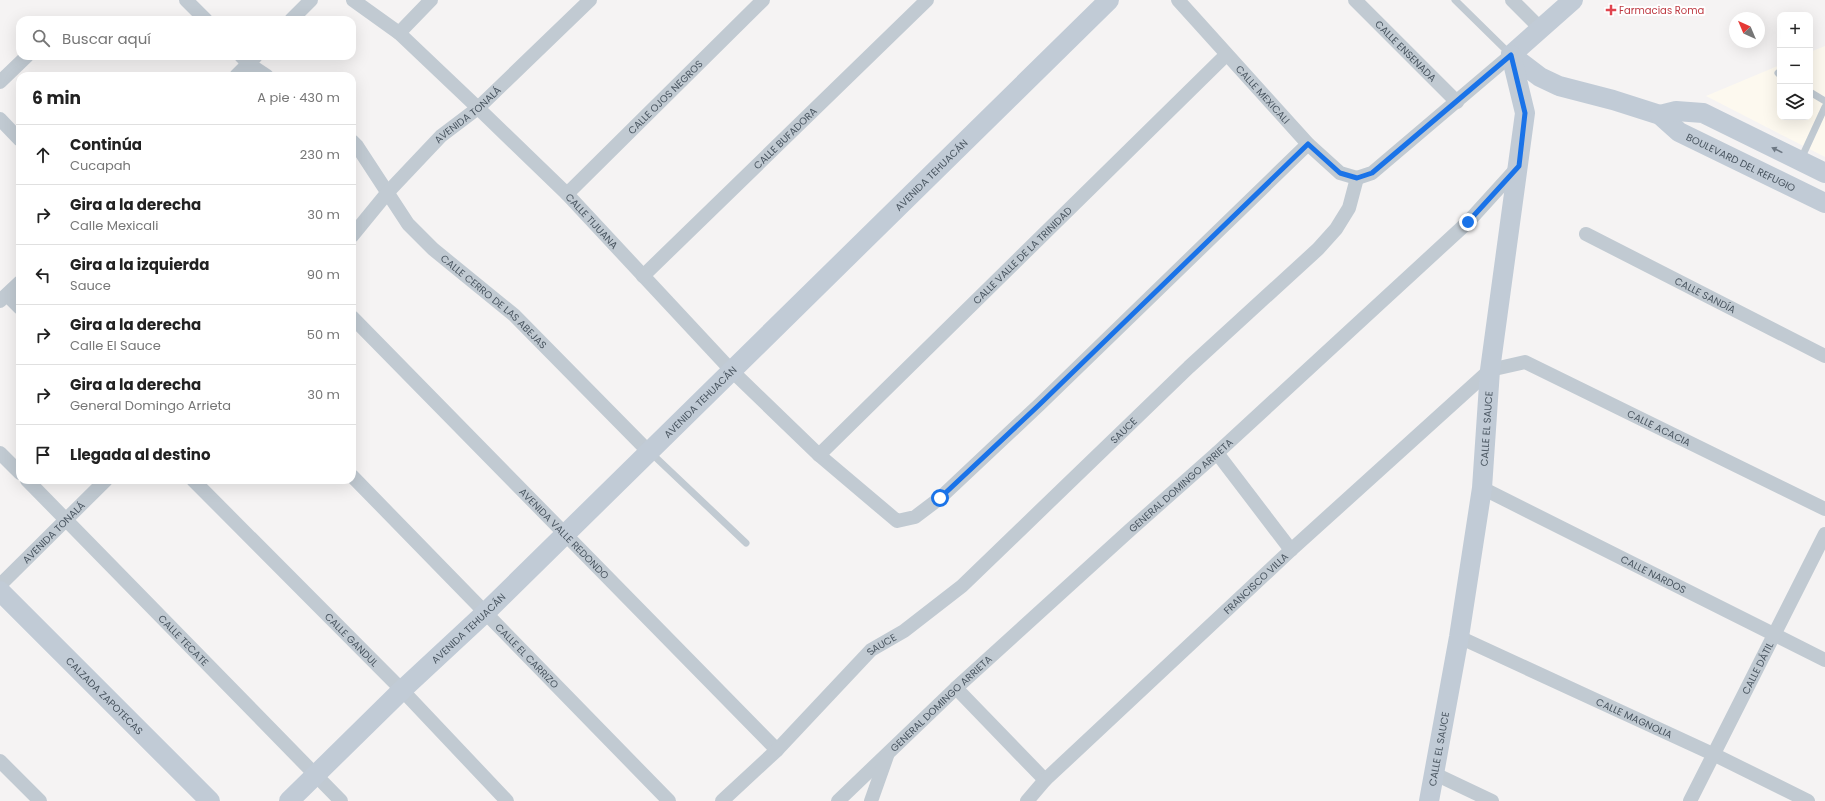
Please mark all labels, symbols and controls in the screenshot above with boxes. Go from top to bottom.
place label: Farmacias Roma [1619,3,1704,18]
marker: Farmacias Roma [1606,5,1616,15]
north arrow [1729,12,1765,48]
map controls [1777,12,1813,120]
button: + [1777,12,1813,48]
search box [16,16,356,60]
street label: CALLE ENSENADA [1371,17,1440,86]
icon: search [30,27,52,49]
text: Buscar aquí [62,28,151,49]
button: − [1777,48,1813,84]
street label: CALLE OJOS NEGROS [624,57,706,138]
street label: CALLE MEXICALI [1232,62,1293,127]
street label: AVENIDA TONALÁ [431,83,505,147]
button: layers [1777,84,1813,120]
text: 6 min [32,86,81,110]
text: A pie · 430 m [257,88,340,107]
street label: CALLE BUFADORA [750,104,821,173]
street label: BOULEVARD DEL REFUGIO [1684,130,1798,196]
text: Continúa [70,134,142,155]
street label: AVENIDA TEHUACÁN [892,136,971,214]
icon: ahead [32,144,54,166]
text: 230 m [300,145,340,164]
one-way arrow [1772,147,1783,153]
text: Cucapah [70,156,131,175]
street label: CALLE TIJUANA [562,190,622,253]
text: Gira a la derecha [70,194,201,215]
street label: CALLE VALLE DE LA TRINIDAD [970,203,1076,308]
icon: right [32,204,54,226]
text: 30 m [307,205,340,224]
route end [1459,213,1477,231]
text: Calle Mexicali [70,216,159,235]
street label: CALLE CERRO DE LAS ABEJAS [437,251,550,352]
text: Gira a la izquierda [70,254,209,275]
icon: left [32,264,54,286]
text: 90 m [307,265,340,284]
street label: CALLE SANDÍA [1672,273,1739,317]
text: Sauce [70,276,111,295]
text: Gira a la derecha [70,314,201,335]
icon: right [32,324,54,346]
text: 50 m [307,325,340,344]
text: Calle El Sauce [70,336,161,355]
street label: AVENIDA TEHUACÁN [660,363,740,442]
text: Gira a la derecha [70,374,201,395]
icon: right [32,384,54,406]
text: 30 m [307,385,340,404]
street label: CALLE EL SAUCE [1476,391,1497,467]
text: General Domingo Arrieta [70,396,231,415]
street label: CALLE ACACIA [1625,406,1693,450]
street label: SAUCE [1107,414,1141,447]
street label: GENERAL DOMINGO ARRIETA [1125,435,1237,536]
icon: arrive [32,444,54,466]
text: Llegada al destino [70,444,211,465]
street label: AVENIDA VALLE REDONDO [516,485,612,583]
route start [931,489,949,507]
street label: AVENIDA TONALÁ [19,498,89,567]
street label: FRANCISCO VILLA [1220,549,1292,618]
street label: CALLE NARDOS [1618,552,1689,597]
street label: AVENIDA TEHUACÁN [428,590,509,667]
street label: CALLE GANDUL [321,609,382,671]
street label: CALLE TECATE [155,611,212,670]
street label: CALLE EL CARRIZO [492,620,562,692]
street label: SAUCE [863,630,899,659]
street label: CALLE DÁTIL [1738,639,1778,697]
street label: GENERAL DOMINGO ARRIETA [887,652,996,755]
street label: CALZADA ZAPOTECAS [62,654,147,738]
street label: CALLE MAGNOLIA [1593,694,1675,742]
street label: CALLE EL SAUCE [1425,711,1453,787]

